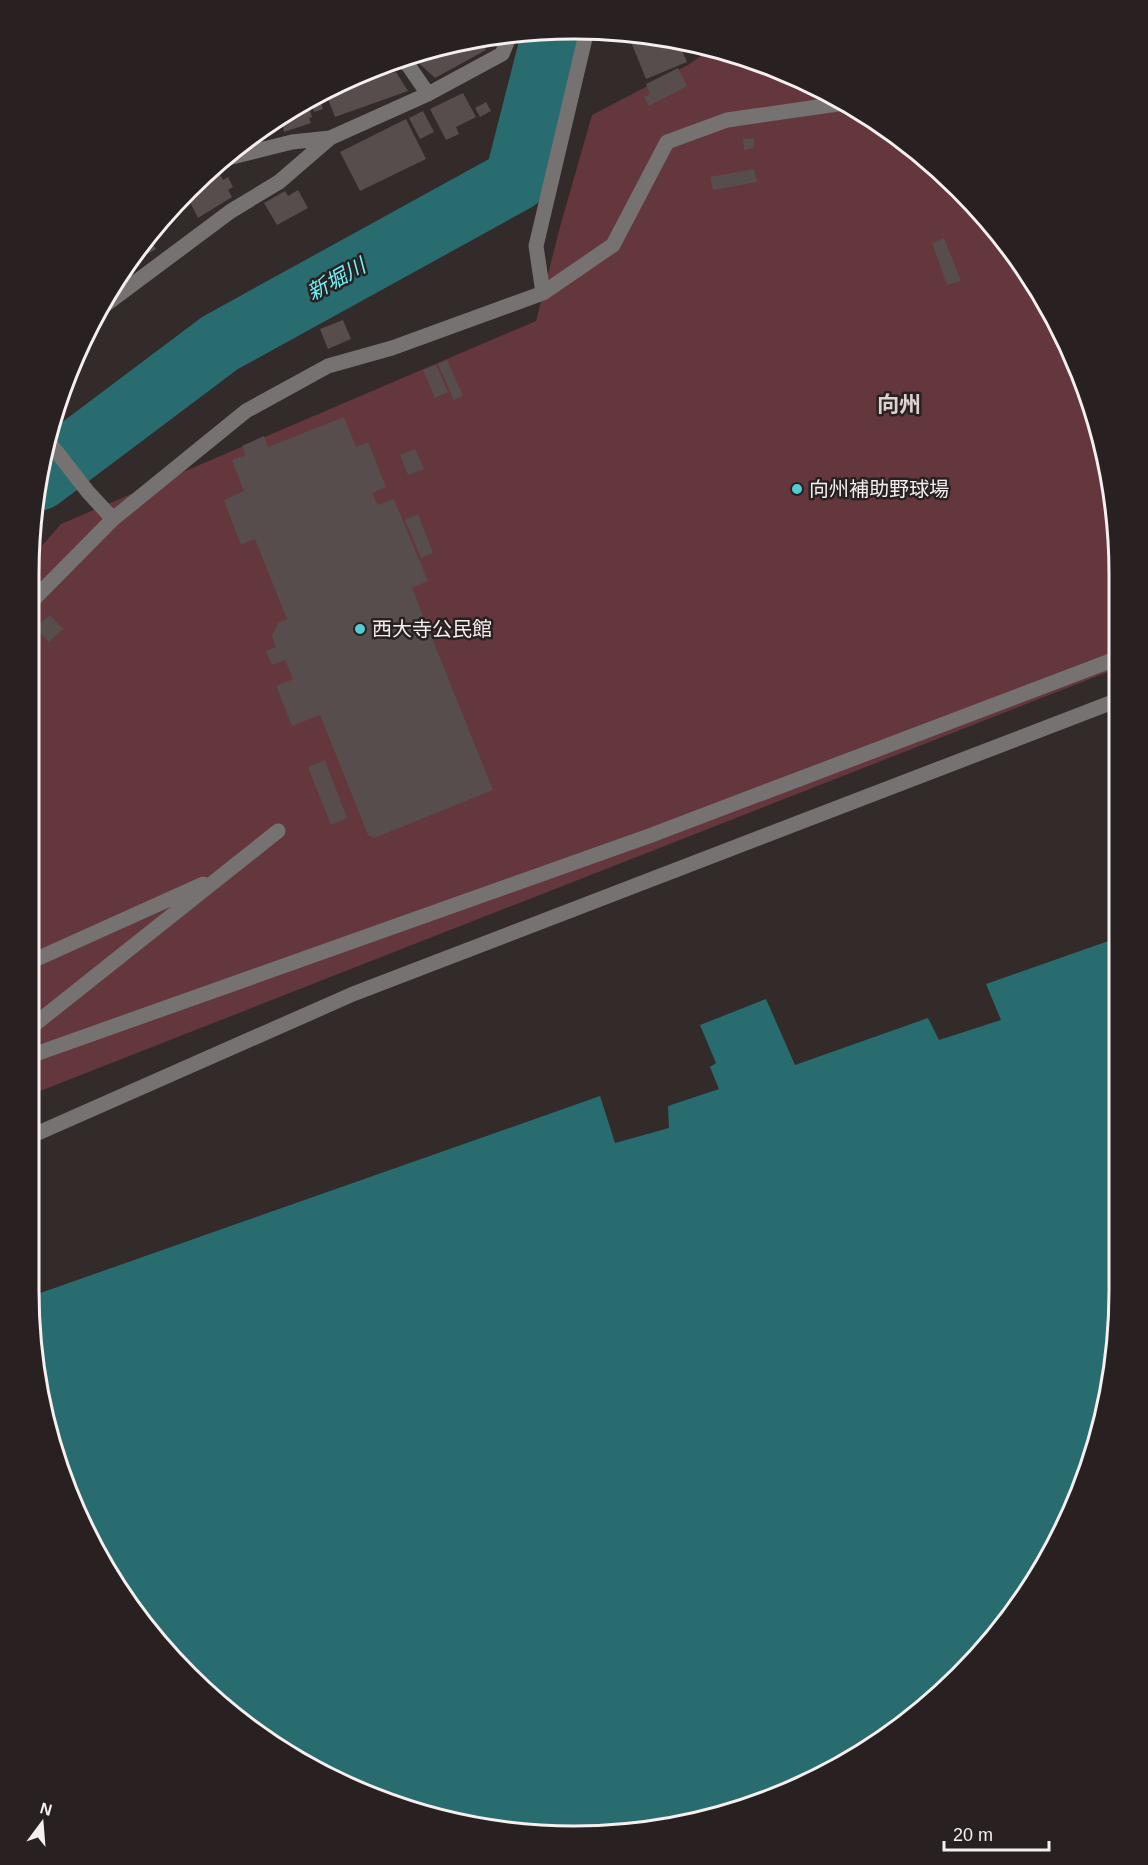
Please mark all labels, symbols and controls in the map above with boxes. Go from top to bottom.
water label: 新堀川 [303,253,371,304]
district label: 向州 [877,392,921,417]
place label: 向州補助野球場 [809,478,949,500]
marker: 向州補助野球場 [790,482,804,496]
place label: 西大寺公民館 [372,618,492,640]
marker: 西大寺公民館 [353,622,367,636]
north arrow [12,1793,72,1853]
text: N [38,1799,54,1819]
scale bar [944,1814,1049,1852]
text: 20 m [953,1825,993,1845]

